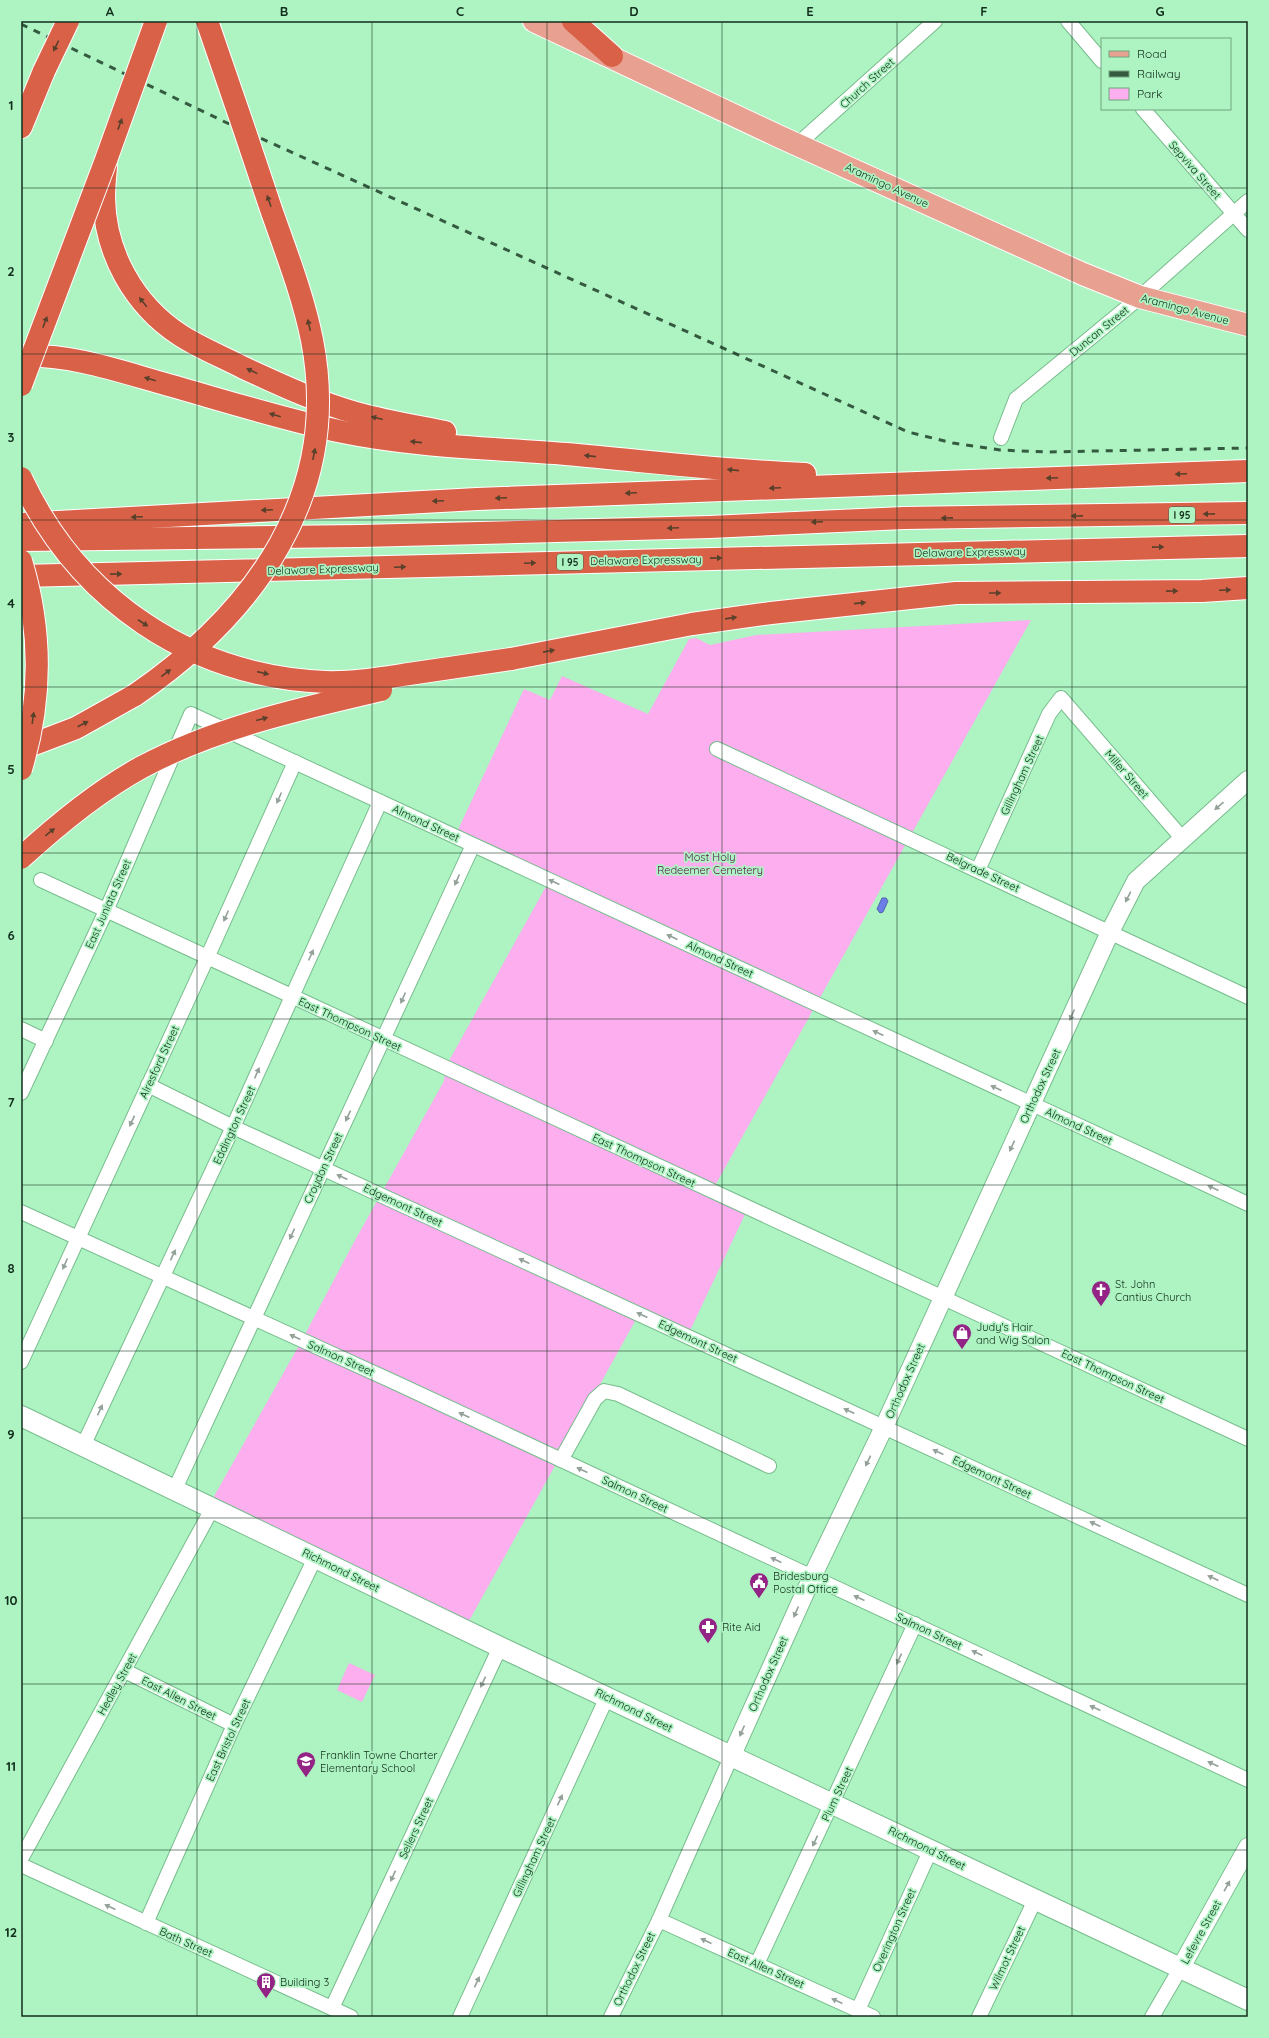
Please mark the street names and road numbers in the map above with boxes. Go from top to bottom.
street label: Church Street [837,55,897,111]
street label: Sepviva Street [1166,138,1224,202]
street label: Aramingo Avenue [843,160,931,210]
street label: Aramingo Avenue [1139,291,1231,327]
street label: Duncan Street [1066,303,1132,359]
road number: I 95 [1169,507,1195,523]
street label: Delaware Expressway [914,544,1026,560]
street label: Delaware Expressway [590,552,702,568]
road number: I 95 [557,554,583,570]
street label: Delaware Expressway [267,560,379,578]
street label: Gillingham Street [997,733,1047,817]
street label: Miller Street [1102,747,1152,801]
street label: Almond Street [390,801,462,845]
street label: Belgrade Street [944,849,1022,895]
street label: East Juniata Street [82,857,134,951]
street label: Almond Street [684,937,756,981]
street label: East Thompson Street [296,994,404,1054]
street label: Alresford Street [136,1023,182,1101]
street label: Orthodox Street [1017,1046,1064,1126]
street label: Eddington Street [210,1083,258,1166]
street label: Almond Street [1043,1104,1115,1148]
street label: Croydon Street [300,1130,346,1206]
street label: East Thompson Street [590,1130,698,1190]
street label: Edgemont Street [361,1181,445,1230]
street label: Edgemont Street [656,1317,740,1366]
street label: Salmon Street [306,1337,377,1379]
street label: Orthodox Street [882,1341,928,1421]
street label: East Thompson Street [1059,1346,1167,1406]
street label: Edgemont Street [950,1453,1034,1502]
street label: Salmon Street [600,1473,671,1516]
street label: Richmond Street [300,1545,382,1595]
street label: Salmon Street [894,1610,965,1653]
street label: Orthodox Street [745,1634,791,1714]
street label: Hedley Street [94,1650,140,1717]
street label: East Allen Street [139,1673,219,1723]
street label: Richmond Street [593,1685,675,1735]
street label: East Bristol Street [203,1696,253,1784]
street label: Plum Street [818,1764,856,1823]
street label: Sellers Street [396,1795,436,1861]
street label: Gillingham Street [509,1815,559,1899]
street label: Richmond Street [886,1823,968,1873]
street label: Overington Street [869,1886,919,1974]
street label: Lefevre Street [1178,1897,1224,1966]
street label: Bath Street [157,1924,215,1960]
street label: Wilmot Street [986,1924,1028,1992]
street label: Orthodox Street [610,1929,658,2008]
street label: East Allen Street [725,1945,807,1991]

